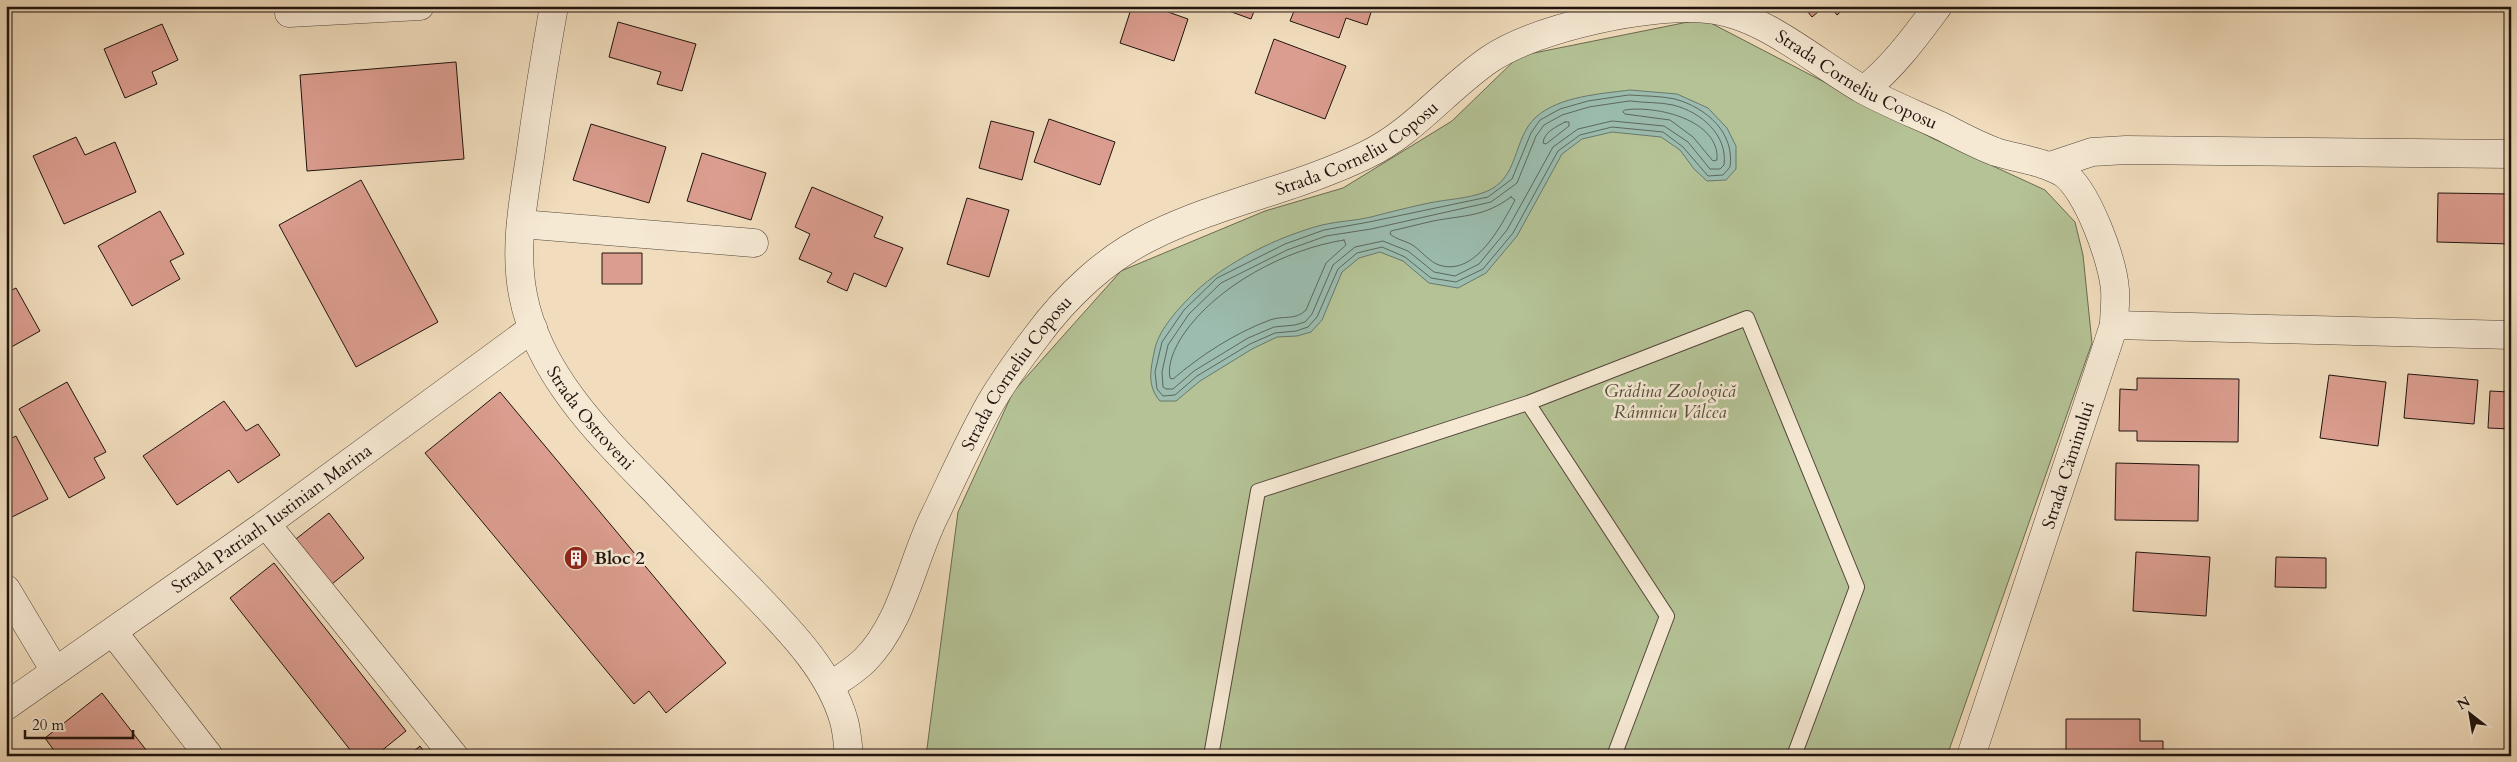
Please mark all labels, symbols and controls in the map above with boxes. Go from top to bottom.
street label: Strada Corneliu Coposu [1771,24,1942,136]
street label: Strada Corneliu Coposu [1272,95,1444,202]
street label: Strada Corneliu Coposu [956,290,1078,455]
street label: Strada Ostroveni [540,362,640,476]
park label: Grădina Zoologică Râmnicu Vâlcea [1604,379,1737,425]
street label: Strada Căminului [2036,398,2101,532]
street label: Strada Patriarh Iustinian Marina [166,438,377,600]
building icon: Bloc 2 [563,545,589,571]
place label: Bloc 2 [594,546,645,571]
north arrow [2444,690,2494,740]
text: N [2453,692,2474,715]
scale bar [25,707,132,739]
text: 20 m [32,715,64,735]

